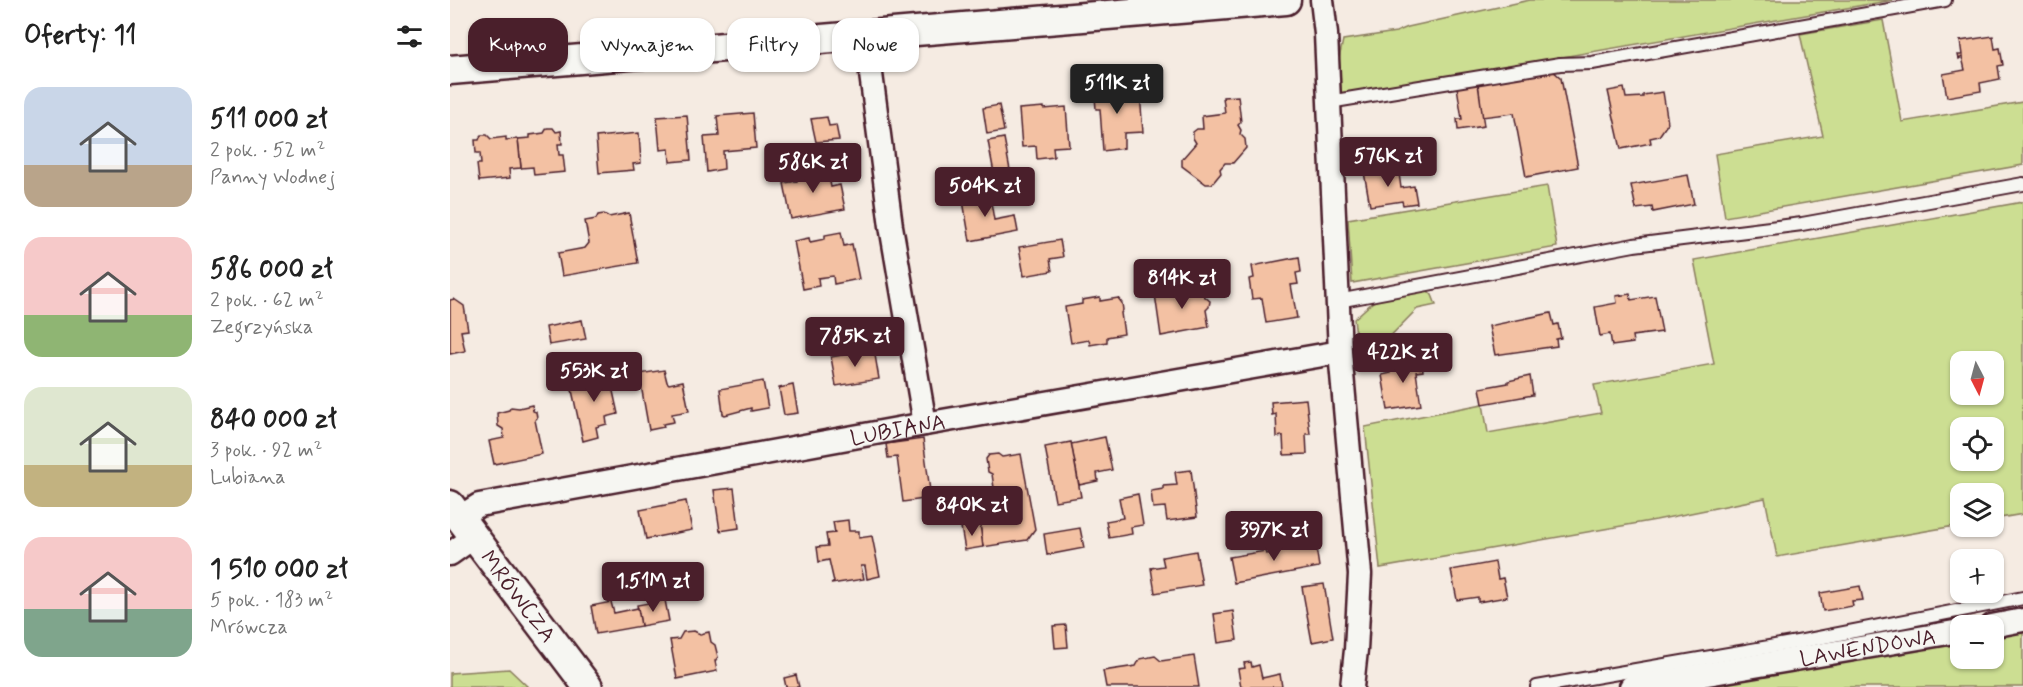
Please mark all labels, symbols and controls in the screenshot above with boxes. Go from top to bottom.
chip: Kupno [468,18,568,72]
chip: Wynajem [580,18,715,72]
chip: Filtry [727,18,820,72]
chip: Nowe [832,18,919,72]
text: Oferty: 11 [24,19,137,53]
icon: filters [393,20,426,53]
pin: 511K zł [1062,64,1172,115]
text: 511K zł [1084,70,1150,97]
text: 511 000 zł [210,103,328,137]
icon: home [72,111,144,183]
text: 2 pok. · 52 m² [210,137,325,164]
pin: 576K zł [1333,137,1443,188]
pin: 586K zł [758,143,868,194]
text: 576K zł [1354,143,1422,170]
text: 586K zł [778,149,848,176]
text: Panny Wodnej [210,164,335,191]
pin: 504K zł [930,167,1040,218]
text: 504K zł [949,173,1021,200]
text: 586 000 zł [210,253,333,287]
pin: 814K zł [1127,259,1237,310]
icon: home [72,261,144,333]
text: 814K zł [1148,265,1216,292]
text: 2 pok. · 62 m² [210,287,324,314]
text: Zegrzyńska [210,314,313,341]
pin: 785K zł [800,317,910,368]
text: 785K zł [819,323,891,350]
pin: 422K zł [1348,333,1458,384]
text: 422K zł [1367,339,1439,366]
north arrow [1950,351,2004,405]
map controls [1950,351,2004,669]
pin: 553K zł [539,352,649,403]
text: 553K zł [560,358,628,385]
text: 840 000 zł [210,403,337,437]
street label: LUBIANA [848,409,948,453]
icon: home [72,411,144,483]
button: locate [1950,417,2004,471]
text: 3 pok. · 92 m² [210,437,322,464]
text: Lubiana [210,464,285,491]
button: layers [1950,483,2004,537]
pin: 840K zł [917,486,1027,537]
text: 840K zł [936,492,1008,519]
pin: 397K zł [1219,511,1329,562]
text: 397K zł [1239,517,1309,544]
street label: MRÓWCZA [473,545,561,649]
button: + [1950,549,2004,603]
text: 1 510 000 zł [210,553,348,587]
icon: home [72,561,144,633]
pin: 1.51M zł [591,562,715,613]
text: 1.51M zł [616,568,690,595]
text: 5 pok. · 183 m² [210,587,333,614]
text: Mrówcza [210,614,288,641]
button: − [1950,615,2004,669]
street label: LAWENDOWA [1798,623,1938,674]

